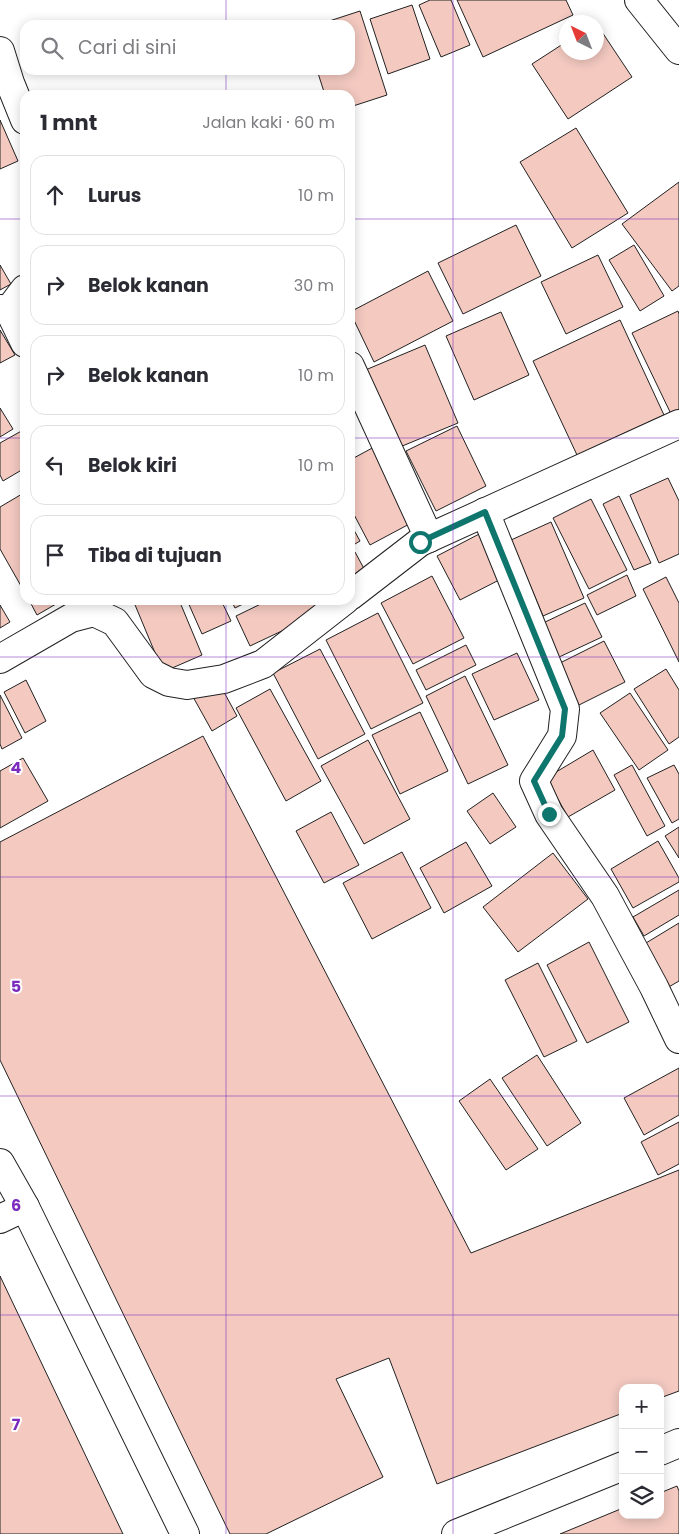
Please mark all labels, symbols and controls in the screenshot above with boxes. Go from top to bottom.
north arrow [559,15,604,60]
search box [20,20,355,75]
icon: search [38,34,66,62]
text: Cari di sini [78,34,176,61]
text: 1 mnt [40,108,97,137]
text: Jalan kaki · 60 m [202,111,335,134]
icon: ahead [41,181,69,209]
text: Lurus [88,182,141,209]
text: 10 m [298,184,334,207]
icon: right [41,271,69,299]
text: Belok kanan [88,272,209,299]
text: 30 m [294,274,334,297]
icon: right [41,361,69,389]
text: Belok kanan [88,362,209,389]
text: 10 m [298,364,334,387]
icon: left [41,451,69,479]
text: Belok kiri [88,452,177,479]
text: 10 m [298,454,334,477]
route start [409,531,432,554]
icon: arrive [41,541,69,569]
text: Tiba di tujuan [88,542,222,569]
text: 4 [11,756,22,779]
route end [538,803,561,826]
text: 5 [11,975,21,998]
text: 6 [11,1194,21,1217]
map controls [619,1384,664,1519]
button: + [619,1384,664,1429]
text: 7 [12,1413,21,1436]
button: − [619,1429,664,1474]
button: layers [619,1474,664,1519]

